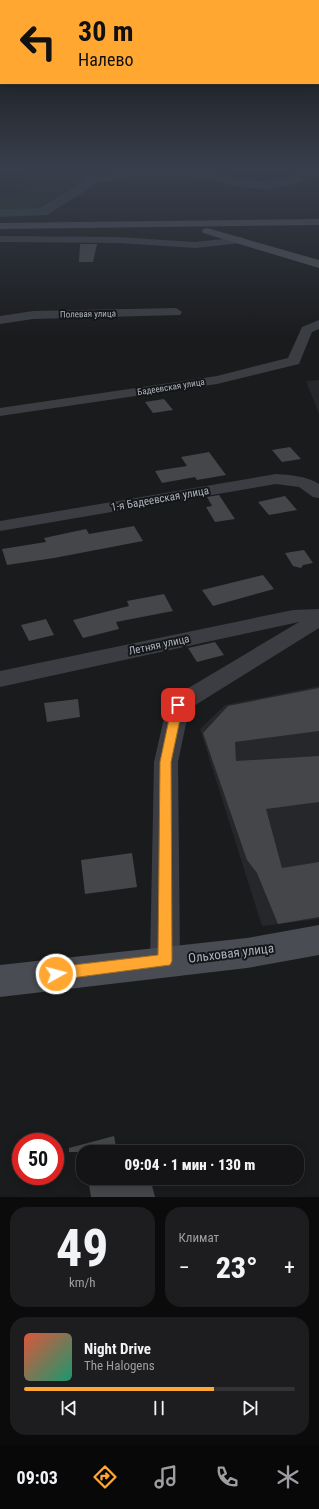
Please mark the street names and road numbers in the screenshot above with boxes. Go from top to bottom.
street label: Полевая улица [60,309,116,319]
street label: Бадеевская улица [137,377,205,397]
street label: 1-я Бадеевская улица [110,484,210,514]
street label: Летняя улица [127,632,191,658]
street label: Ольховая улица [187,940,275,966]

